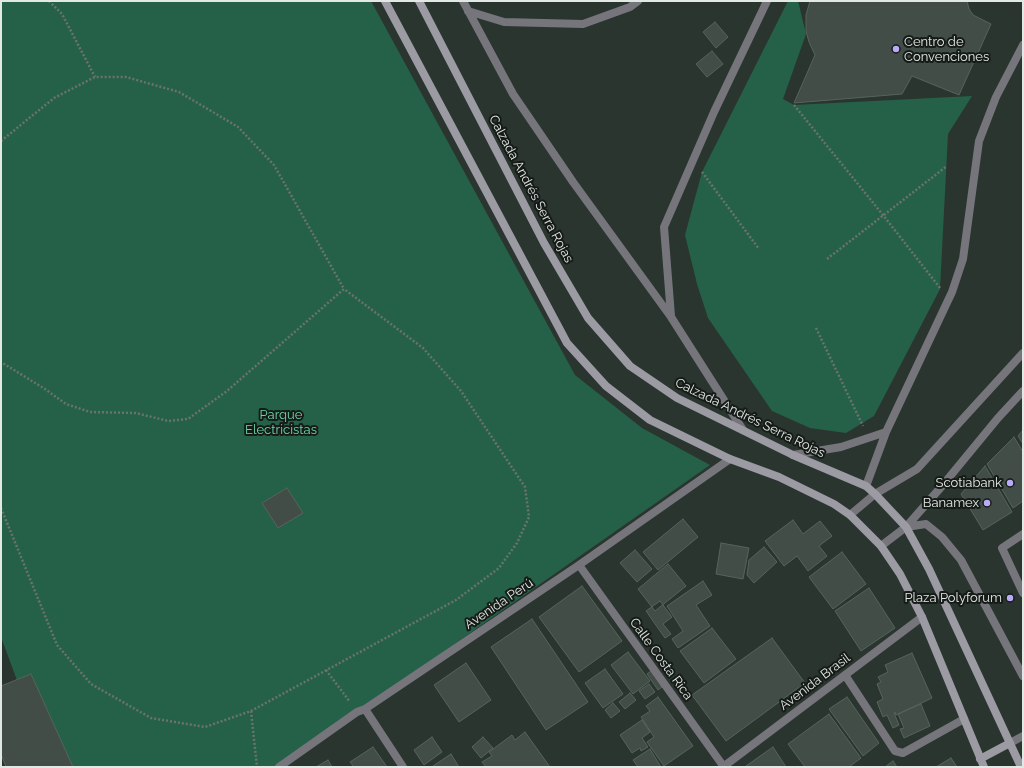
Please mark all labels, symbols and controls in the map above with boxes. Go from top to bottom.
place label: Centro de Convenciones [904,34,989,65]
marker: Centro de Convenciones [891,44,901,54]
street label: Calzada Andrés Serra Rojas [485,113,577,265]
street label: Calzada Andrés Serra Rojas [672,375,828,461]
park label: Parque Electricistas [245,407,317,438]
place label: Scotiabank [936,475,1002,491]
marker: Scotiabank [1005,478,1015,488]
place label: Banamex [923,495,979,511]
marker: Banamex [982,498,992,508]
street label: Avenida Perú [462,575,536,633]
place label: Plaza Polyforum [904,590,1002,606]
marker: Plaza Polyforum [1005,593,1015,603]
street label: Calle Costa Rica [626,615,696,703]
street label: Avenida Brasil [777,650,853,714]

